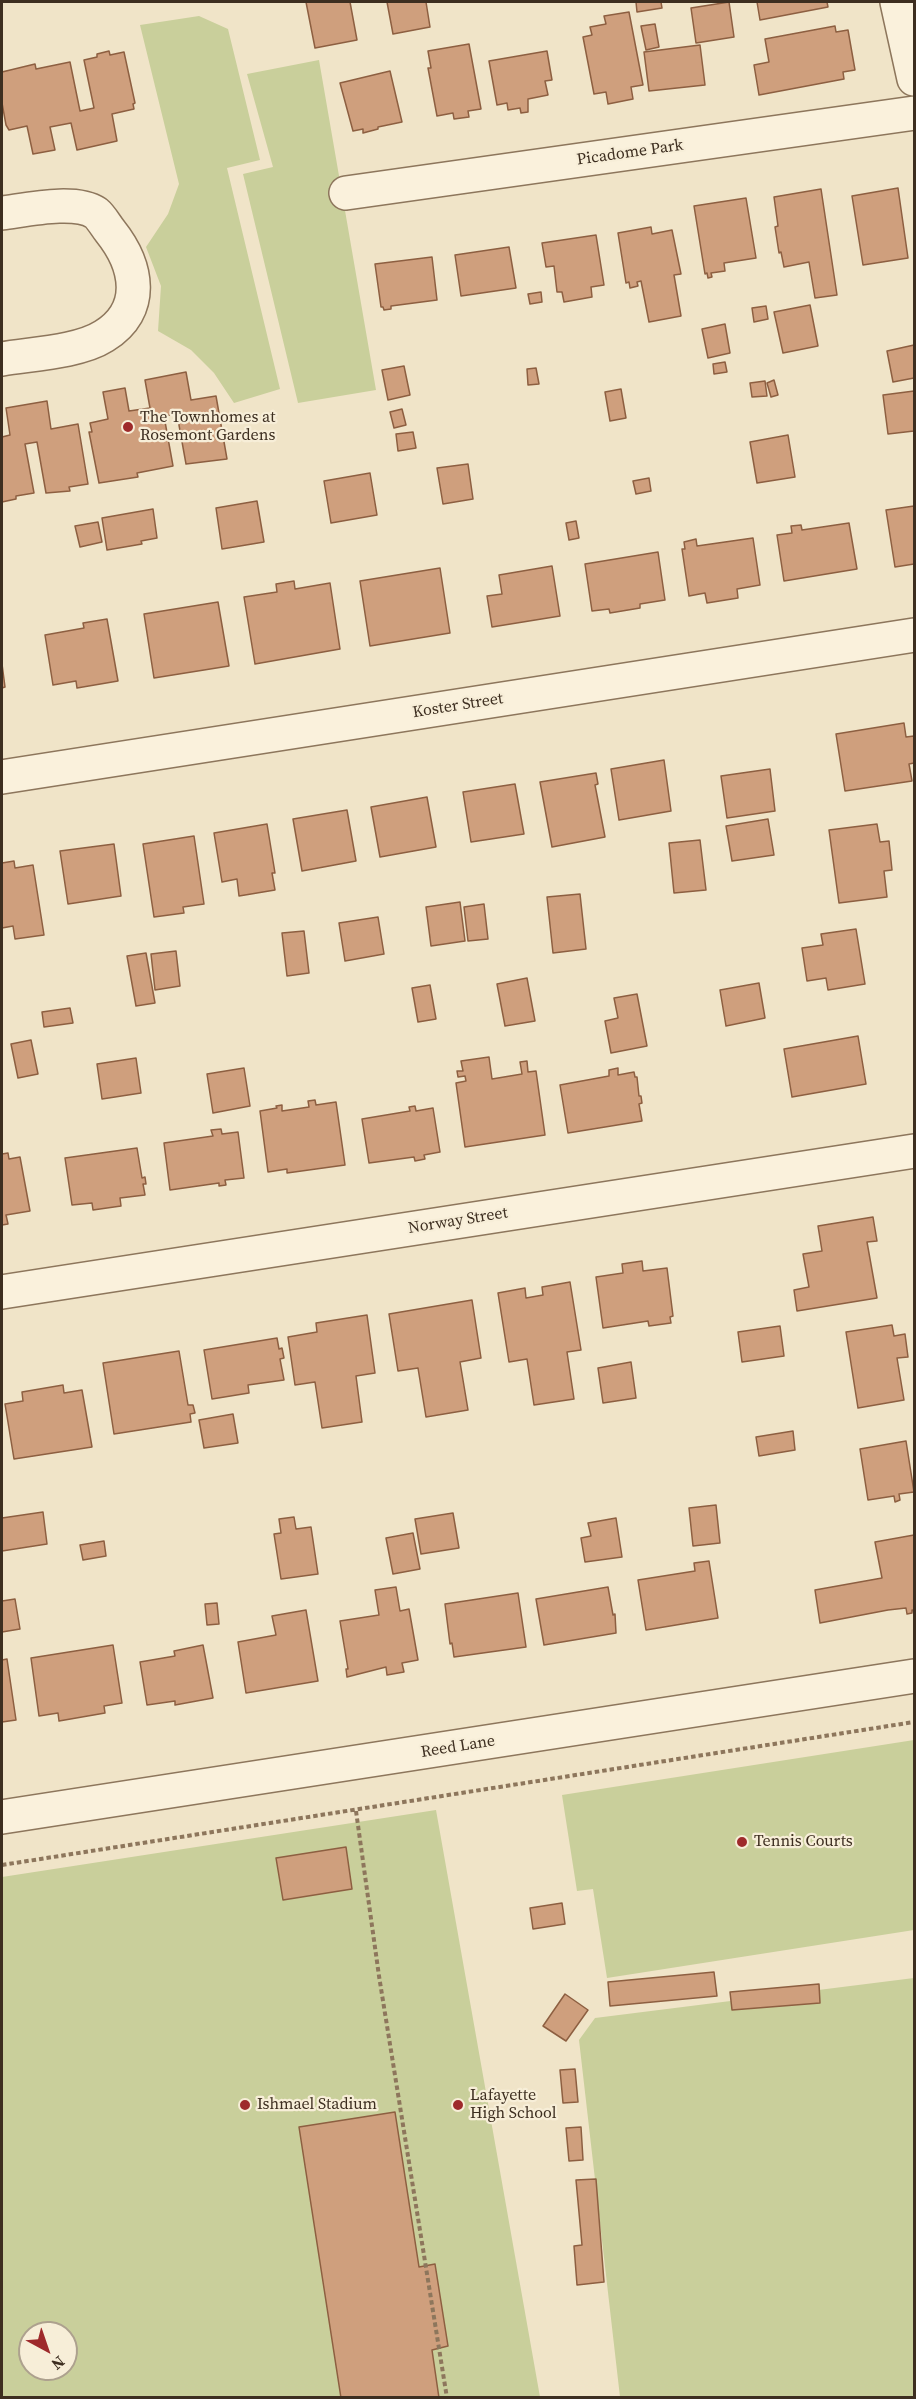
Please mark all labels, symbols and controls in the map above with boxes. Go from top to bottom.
street label: Picadome Park [576,136,684,170]
place label: The Townhomes at Rosemont Gardens [140,408,275,446]
marker: The Townhomes at Rosemont Gardens [121,420,135,434]
street label: Koster Street [411,689,505,723]
street label: Norway Street [407,1204,509,1238]
street label: Reed Lane [420,1732,496,1762]
place label: Tennis Courts [754,1832,853,1852]
marker: Tennis Courts [735,1835,749,1849]
place label: Lafayette High School [470,2086,556,2124]
place label: Ishmael Stadium [257,2095,377,2115]
marker: Ishmael Stadium [238,2098,252,2112]
marker: Lafayette High School [451,2098,465,2112]
north arrow [18,2321,78,2381]
text: N [47,2351,70,2375]

